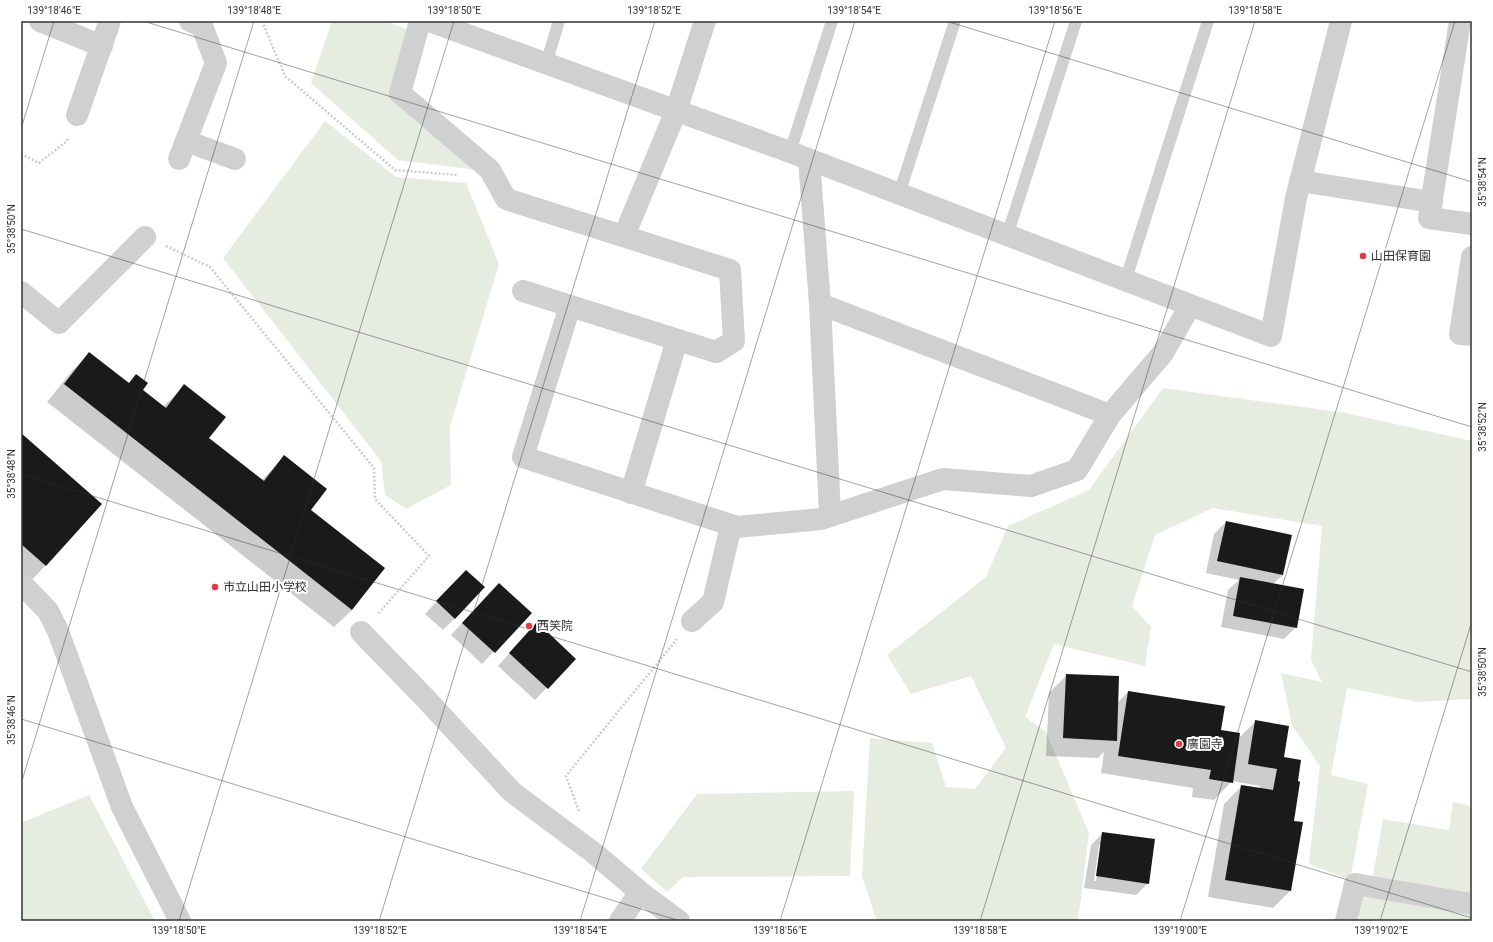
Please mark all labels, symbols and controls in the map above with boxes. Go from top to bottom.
text: 139°18'46"E [27,5,81,16]
text: 139°18'48"E [227,5,281,16]
text: 139°18'50"E [427,5,481,16]
text: 139°18'52"E [627,5,681,16]
text: 139°18'54"E [827,5,881,16]
text: 139°18'56"E [1028,5,1082,16]
text: 139°18'58"E [1228,5,1282,16]
text: 35°38'54"N [1477,157,1488,207]
text: 35°38'50"N [6,204,17,254]
place label: 山田保育園 [1371,249,1431,263]
marker: 山田保育園 [1358,251,1368,261]
text: 35°38'52"N [1477,402,1488,452]
text: 35°38'48"N [6,449,17,499]
place label: 市立山田小学校 [223,580,307,594]
marker: 市立山田小学校 [210,582,220,592]
place label: 西笑院 [537,619,573,633]
marker: 西笑院 [524,621,534,631]
text: 35°38'50"N [1477,647,1488,697]
text: 35°38'46"N [6,695,17,745]
place label: 廣園寺 [1187,737,1223,751]
marker: 廣園寺 [1174,739,1184,749]
text: 139°18'50"E [152,925,206,936]
text: 139°18'52"E [353,925,407,936]
text: 139°18'54"E [553,925,607,936]
text: 139°18'56"E [753,925,807,936]
text: 139°18'58"E [953,925,1007,936]
text: 139°19'00"E [1153,925,1207,936]
text: 139°19'02"E [1354,925,1408,936]

